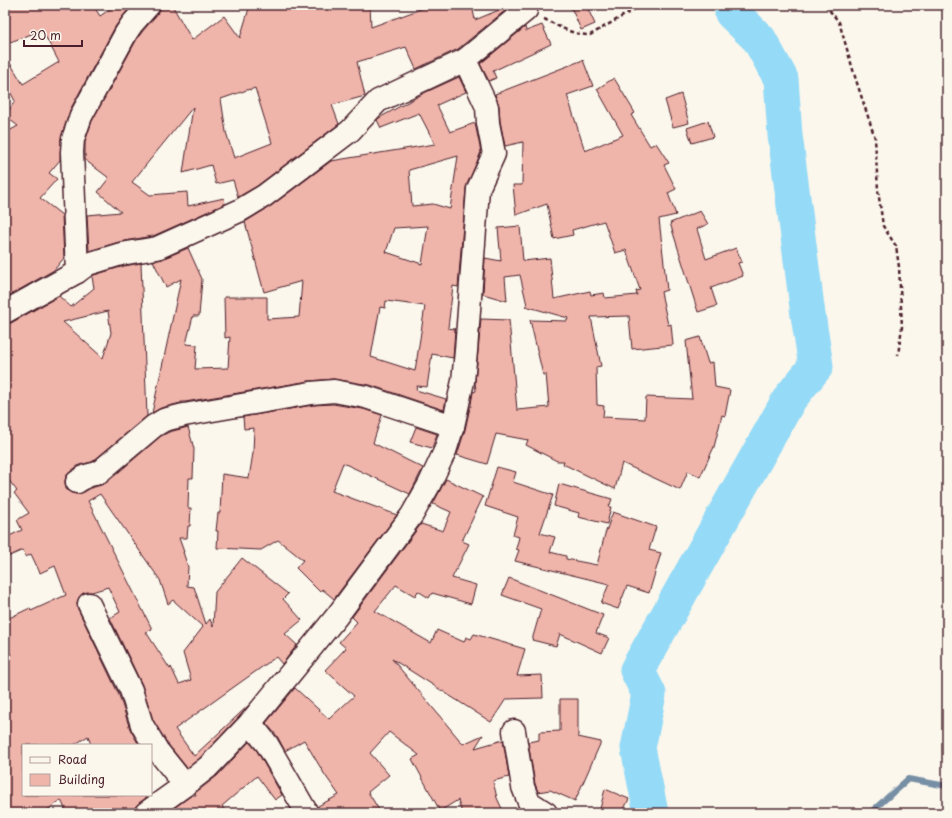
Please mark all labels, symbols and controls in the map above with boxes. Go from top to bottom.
scale bar [24,22,82,48]
text: 20 m [30,26,61,44]
legend [22,744,152,796]
text: Road [58,750,87,768]
text: Building [58,770,105,788]

